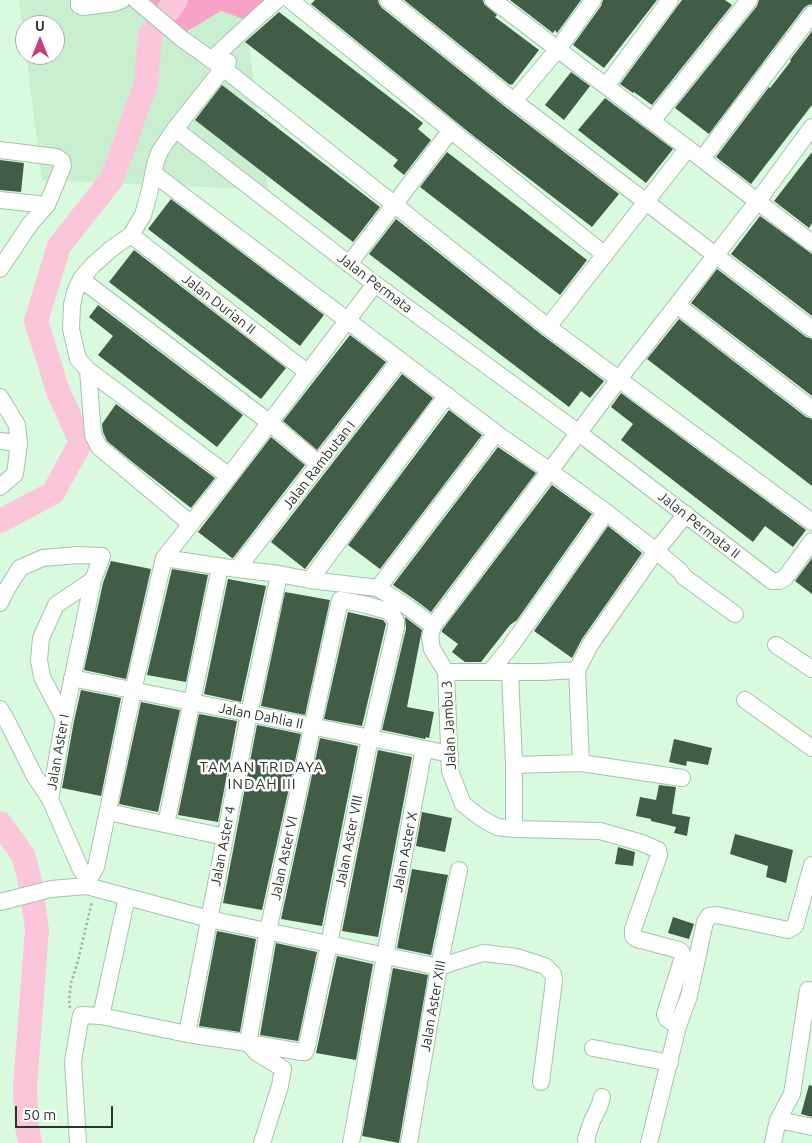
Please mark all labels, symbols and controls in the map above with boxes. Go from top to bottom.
north arrow [15,15,65,65]
text: U [35,18,45,34]
street label: Jalan Permata [334,249,416,317]
street label: Jalan Durian II [179,270,259,338]
street label: Jalan Rambutan I [279,417,359,513]
street label: Jalan Permata II [655,488,743,562]
street label: Jalan Jambu 3 [438,680,460,770]
street label: Jalan Dahlia II [217,700,305,732]
street label: Jalan Aster I [43,713,73,791]
district label: TAMAN TRIDAYA INDAH III [198,758,326,793]
street label: Jalan Aster VIII [332,794,366,888]
street label: Jalan Aster 4 [207,805,239,887]
street label: Jalan Aster X [389,810,421,894]
street label: Jalan Aster VI [267,814,301,902]
street label: Jalan Aster XIII [417,959,449,1053]
scale bar [18,1096,115,1128]
text: 50 m [23,1106,56,1123]

